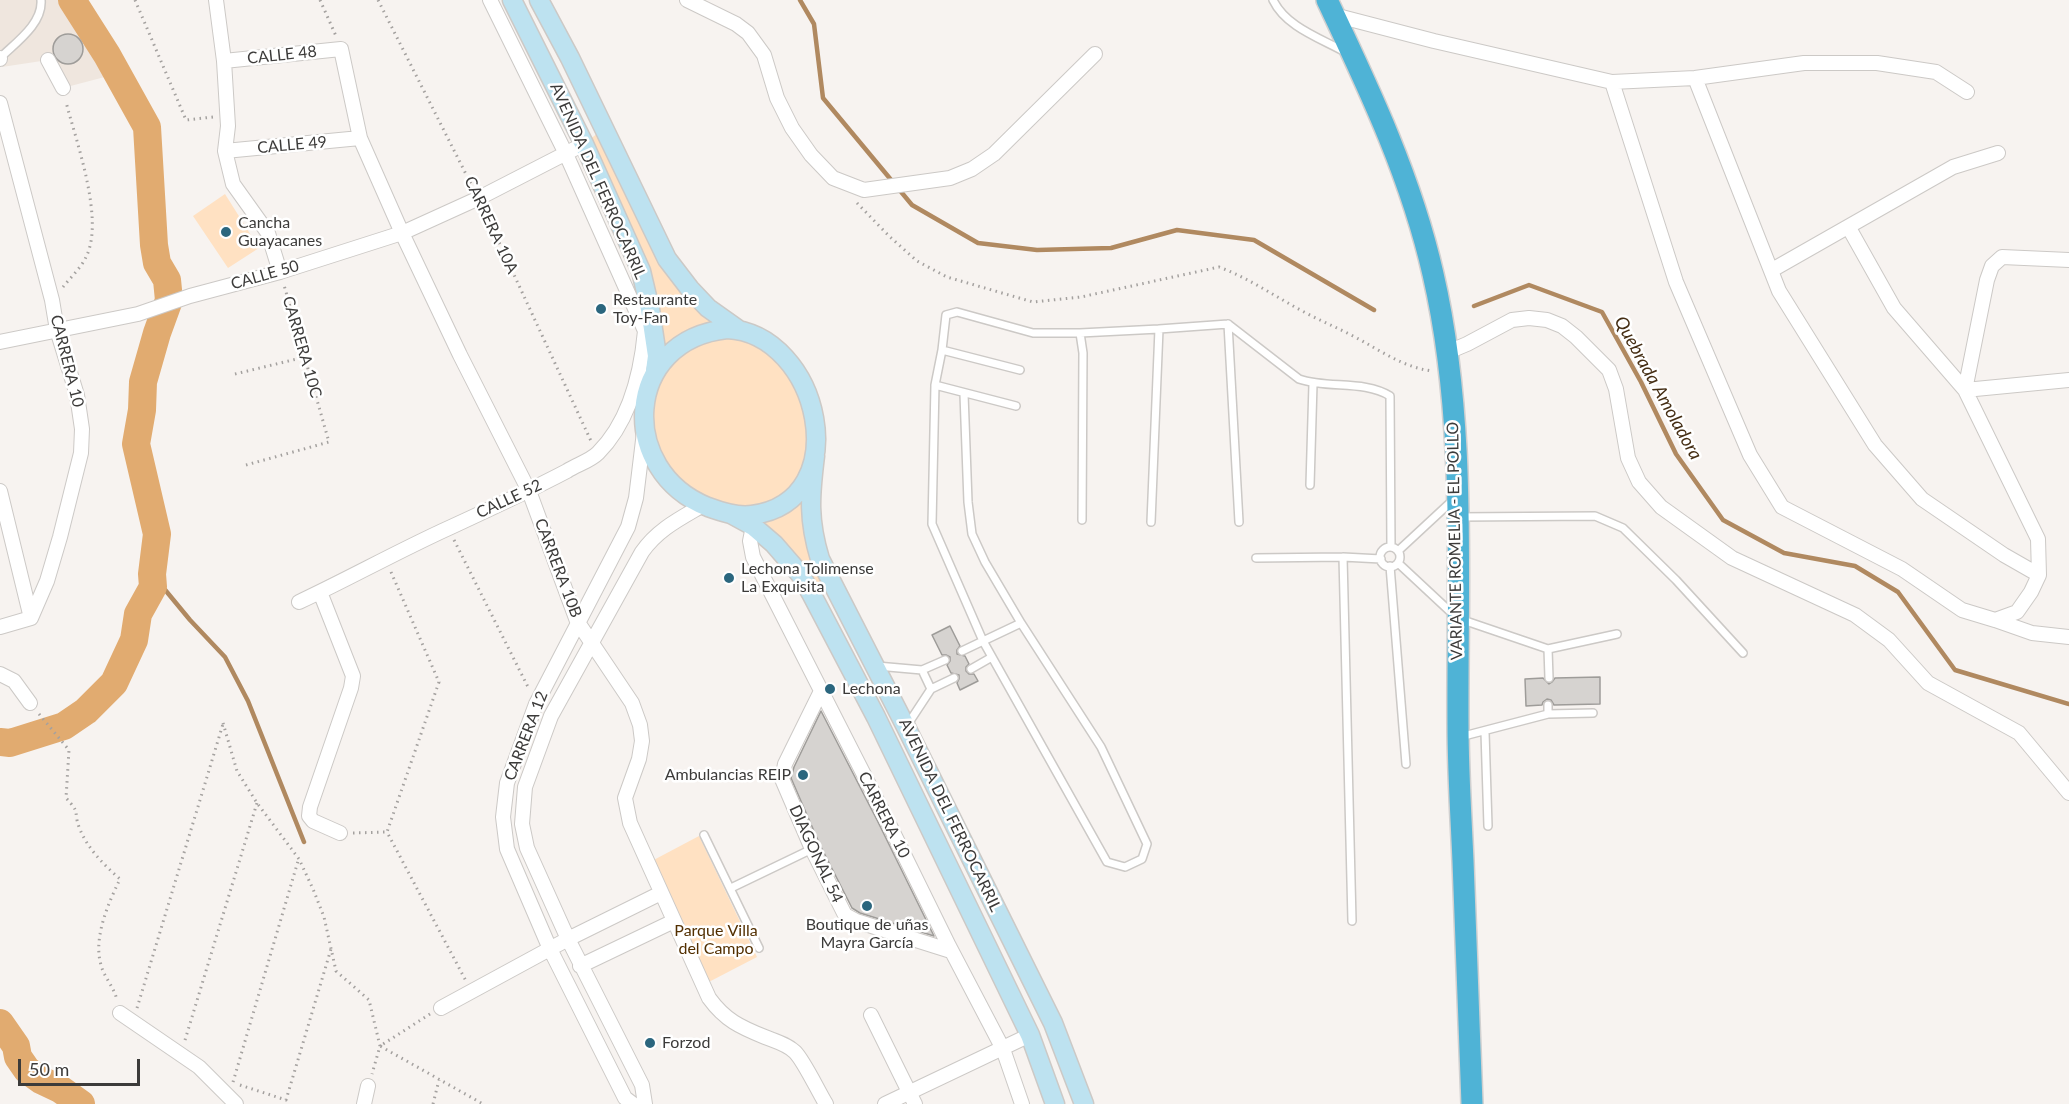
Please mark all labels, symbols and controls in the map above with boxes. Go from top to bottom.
street label: CALLE 48 [246,42,318,68]
street label: AVENIDA DEL FERROCARRIL [546,80,650,282]
street label: CALLE 49 [256,132,328,158]
street label: CARRERA 10A [460,173,522,277]
place label: Cancha Guayacanes [238,213,322,251]
marker: Cancha Guayacanes [219,225,233,239]
street label: CALLE 50 [229,256,301,294]
place label: Restaurante Toy-Fan [613,290,697,328]
street label: CARRERA 10C [278,294,326,400]
marker: Restaurante Toy-Fan [594,302,608,316]
street label: CARRERA 10 [46,313,88,409]
water label: Quebrada Amoladora [1610,313,1706,463]
street label: VARIANTE ROMELIA - EL POLLO [1443,422,1467,660]
street label: CALLE 52 [473,476,545,522]
street label: CARRERA 10B [530,516,586,620]
place label: Lechona Tolimense La Exquisita [741,559,874,597]
marker: Lechona Tolimense La Exquisita [722,571,736,585]
place label: Lechona [842,679,901,699]
marker: Lechona [823,682,837,696]
street label: CARRERA 12 [500,689,552,783]
street label: AVENIDA DEL FERROCARRIL [895,715,1005,915]
place label: Ambulancias REIP [665,765,791,785]
marker: Ambulancias REIP [796,768,810,782]
street label: CARRERA 10 [854,769,914,861]
street label: DIAGONAL 54 [785,802,847,906]
marker: Boutique de uñas Mayra García [860,899,874,913]
place label: Boutique de uñas Mayra García [806,915,928,953]
park label: Parque Villa del Campo [674,921,758,959]
place label: Forzod [662,1033,710,1053]
marker: Forzod [643,1036,657,1050]
scale bar [21,1047,142,1085]
text: 50 m [29,1058,69,1080]

